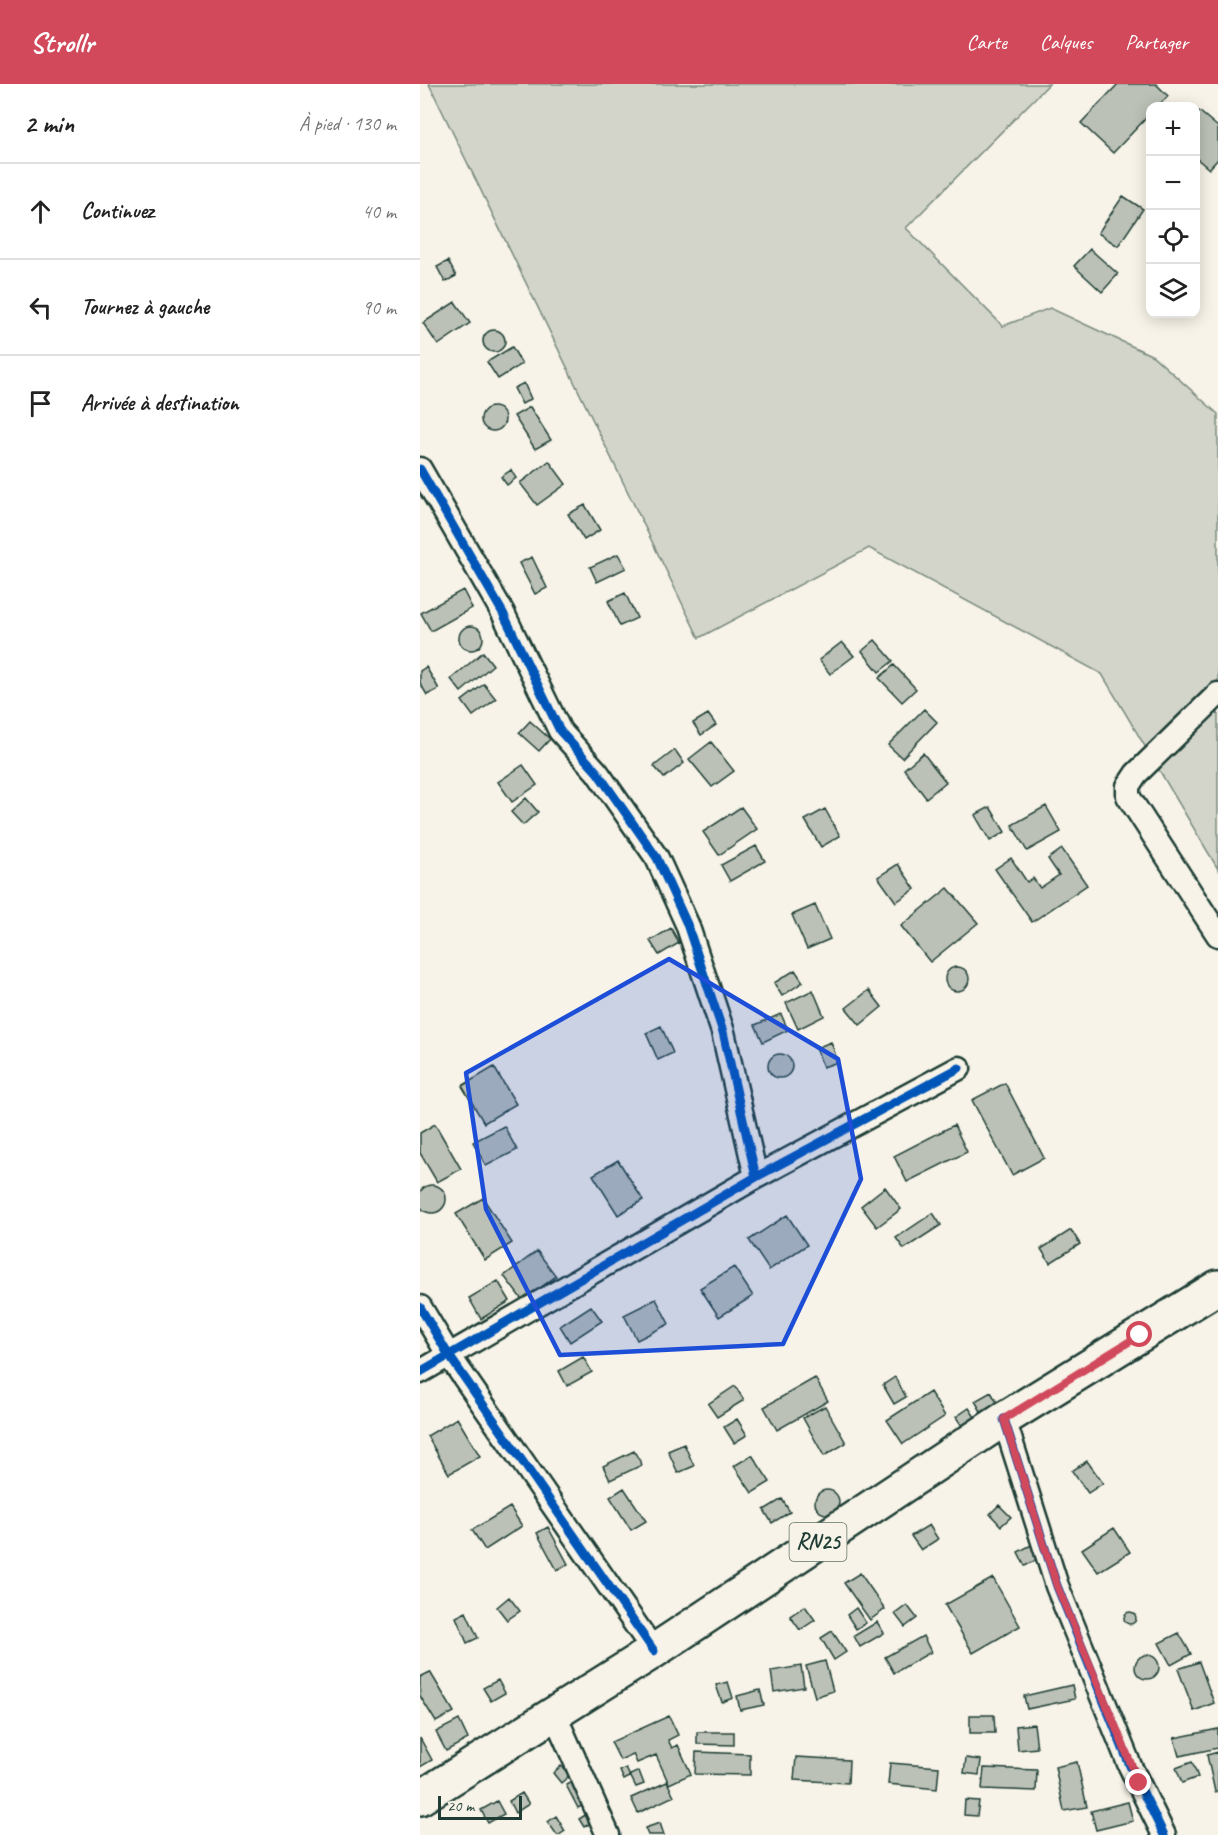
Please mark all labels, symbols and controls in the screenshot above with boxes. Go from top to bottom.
text: Strollr [30,25,94,60]
text: Carte [966,29,1007,55]
text: Calques [1040,29,1092,55]
text: Partager [1125,29,1188,55]
map controls [1146,102,1200,318]
button: + [1146,102,1200,156]
text: 2 min [24,107,74,140]
text: À pied · 130 m [299,111,396,136]
button: − [1146,156,1200,210]
icon: ahead [24,195,57,228]
text: Continuez [81,197,154,225]
text: 40 m [362,199,396,224]
button: locate [1146,210,1200,264]
button: layers [1146,264,1200,318]
icon: left [24,291,57,324]
text: Tournez à gauche [81,293,209,321]
text: 90 m [362,295,396,320]
icon: arrive [24,387,57,420]
text: Arrivée à destination [81,389,239,417]
route start [1126,1321,1152,1347]
road number: RN25 [790,1523,846,1561]
route end [1125,1769,1151,1795]
scale bar [438,1793,522,1820]
text: 20 m [447,1796,474,1816]

